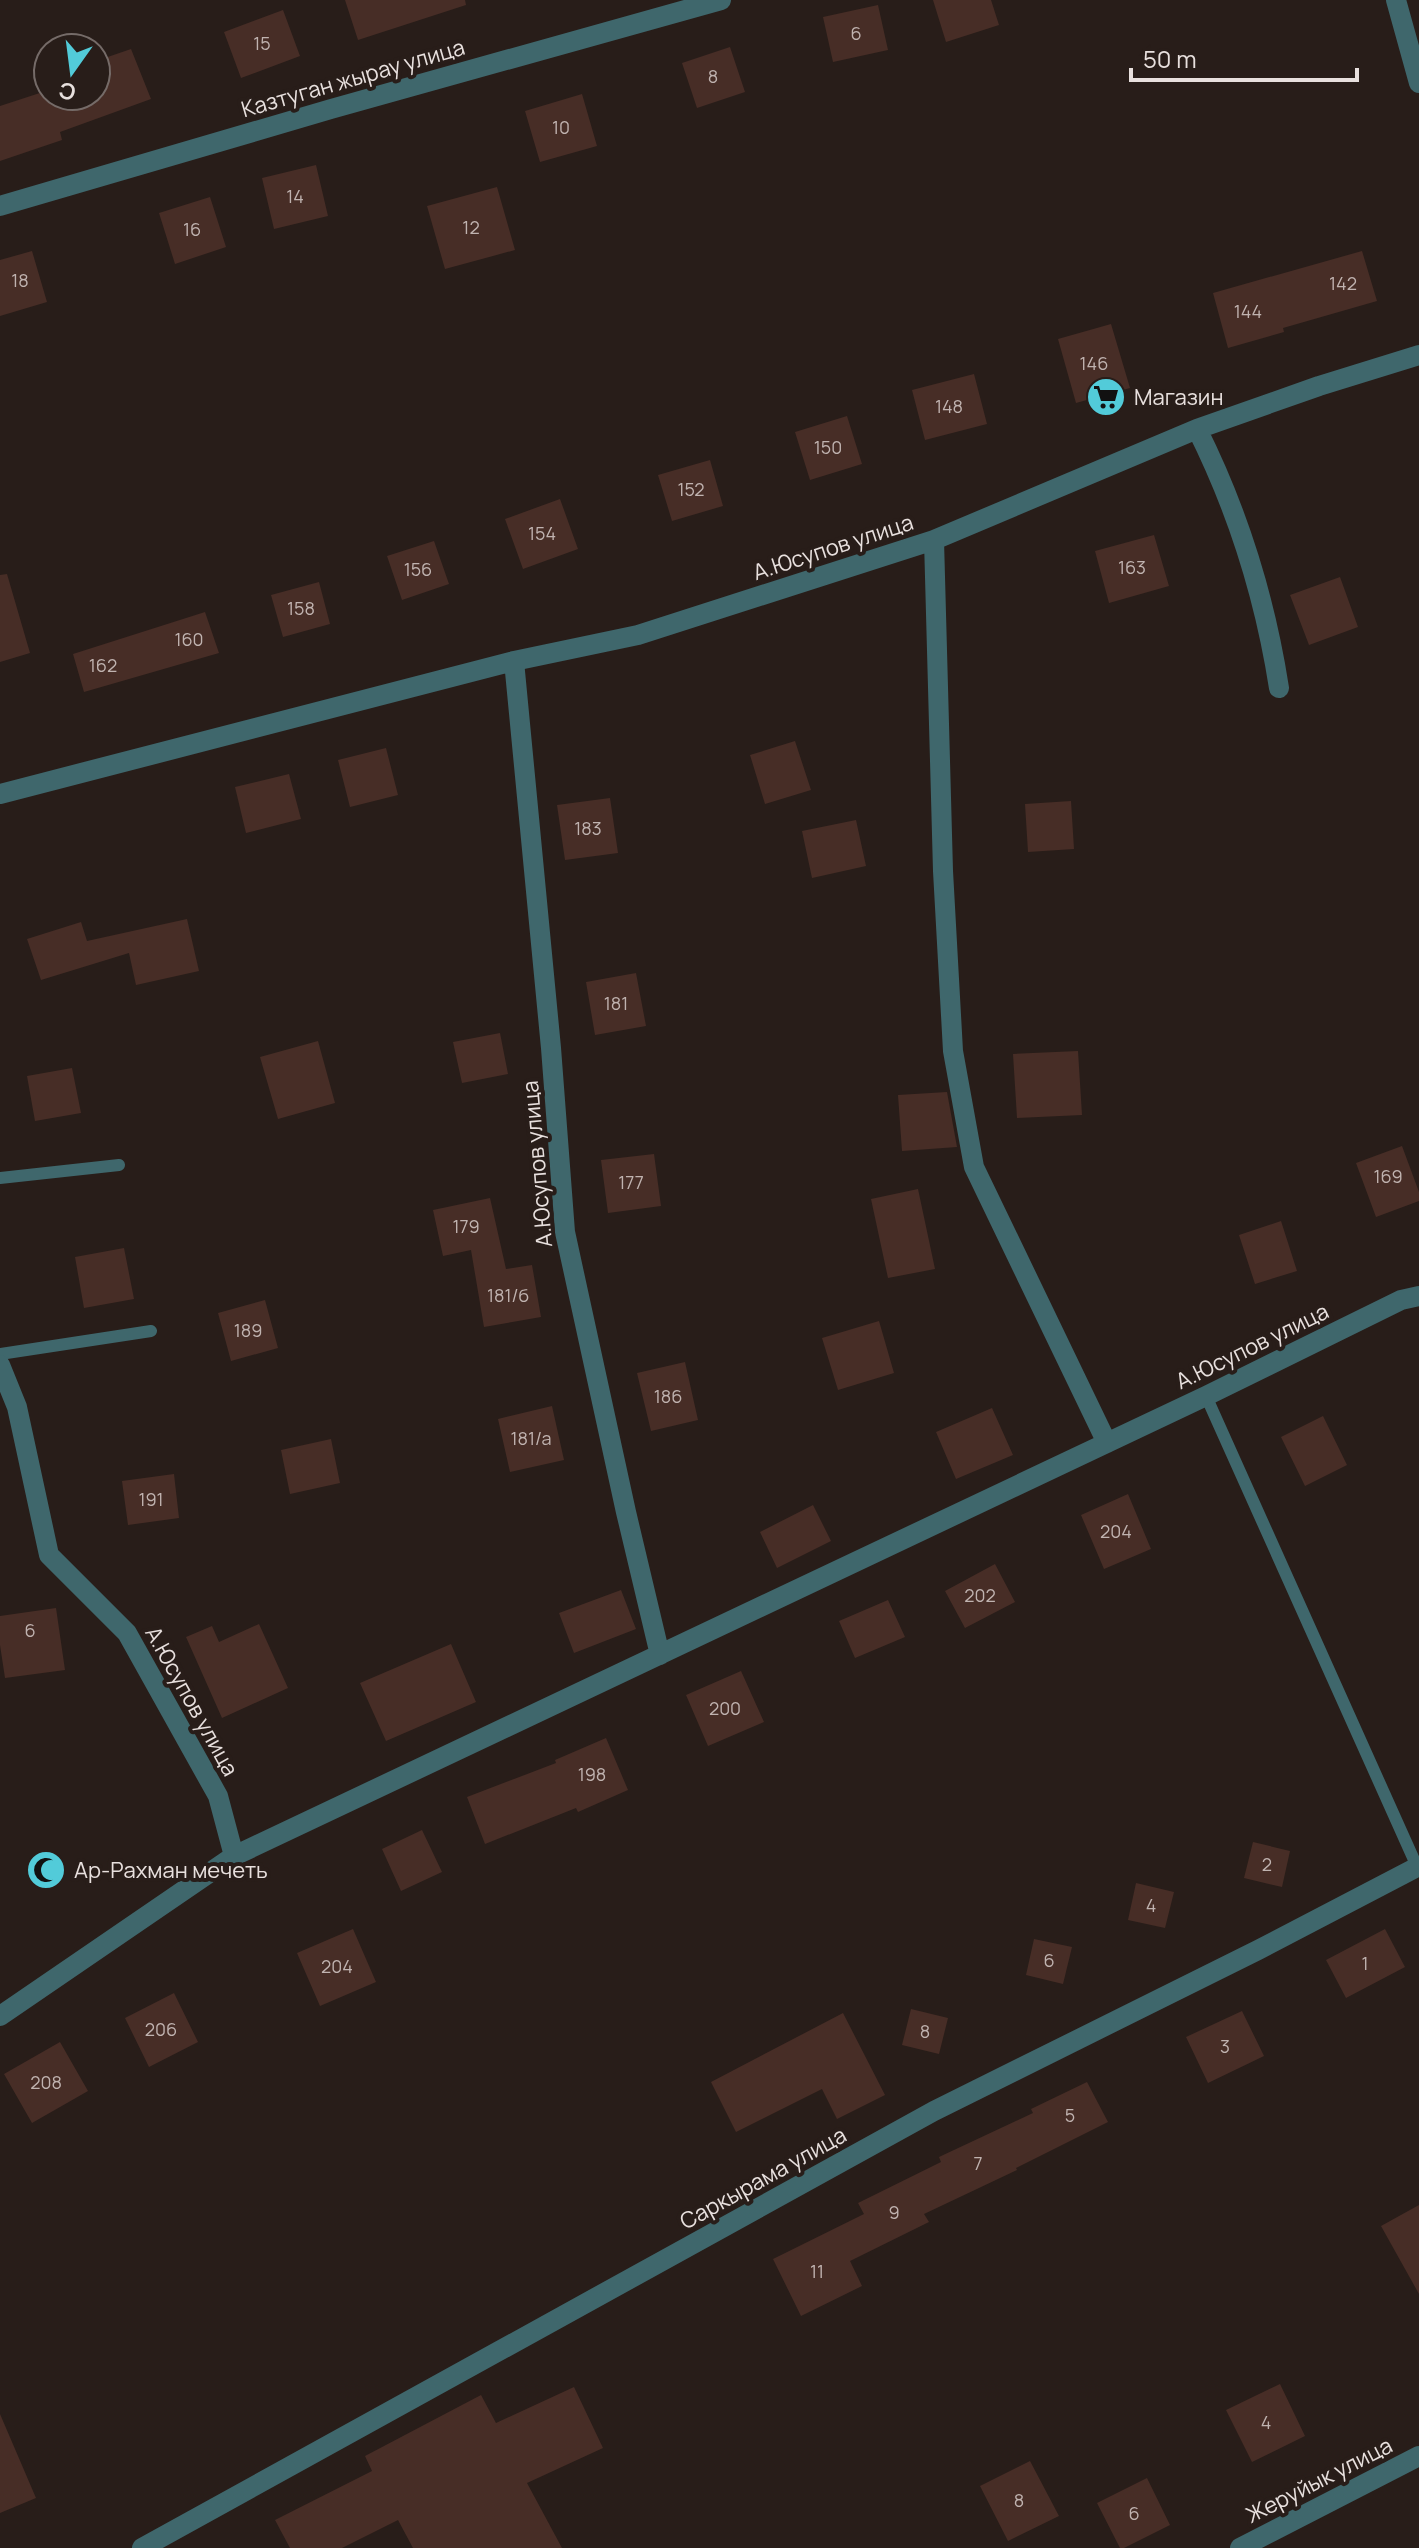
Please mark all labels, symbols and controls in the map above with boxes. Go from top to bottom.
house number: 6 [850,21,862,45]
house number: 15 [253,31,271,55]
north arrow [32,32,112,112]
street label: Казтуган жырау улица [238,32,468,124]
scale bar [1131,32,1357,82]
text: 50 m [1143,42,1197,75]
house number: 8 [708,64,718,88]
text: С [56,75,79,108]
house number: 10 [552,115,570,139]
house number: 14 [286,184,304,208]
house number: 12 [462,215,480,239]
house number: 16 [183,217,201,241]
house number: 18 [11,268,29,292]
house number: 142 [1329,271,1357,295]
house number: 144 [1234,299,1262,323]
house number: 146 [1080,351,1108,375]
supermarket icon: Магазин [1085,376,1127,418]
place label: Магазин [1134,382,1223,412]
house number: 148 [935,394,963,418]
house number: 150 [814,435,842,459]
house number: 152 [677,477,705,501]
street label: А.Юсупов улица [749,507,917,587]
house number: 154 [528,521,556,545]
house number: 163 [1118,555,1146,579]
house number: 156 [404,557,432,581]
house number: 158 [287,596,315,620]
house number: 160 [174,627,204,651]
house number: 162 [89,653,117,677]
house number: 183 [574,816,602,840]
house number: 181 [604,991,628,1015]
street label: А.Юсупов улица [515,1080,559,1248]
house number: 169 [1373,1164,1403,1188]
house number: 177 [618,1170,644,1194]
house number: 179 [452,1214,480,1238]
house number: 181/б [487,1283,529,1307]
street label: А.Юсупов улица [1170,1296,1334,1396]
house number: 189 [234,1318,262,1342]
house number: 186 [654,1384,682,1408]
house number: 181/а [511,1426,551,1450]
house number: 191 [138,1487,164,1511]
house number: 204 [1100,1519,1132,1543]
house number: 202 [964,1583,996,1607]
house number: 6 [24,1618,36,1642]
street label: А.Юсупов улица [138,1621,246,1781]
house number: 200 [709,1696,741,1720]
house number: 198 [578,1762,606,1786]
mosque icon: Ар-Рахман мечеть [25,1849,67,1891]
house number: 2 [1262,1852,1272,1876]
place label: Ар-Рахман мечеть [74,1855,268,1885]
house number: 4 [1146,1893,1156,1917]
house number: 6 [1043,1948,1055,1972]
house number: 1 [1361,1951,1369,1975]
house number: 204 [321,1954,353,1978]
house number: 206 [145,2017,177,2041]
house number: 8 [920,2019,930,2043]
house number: 3 [1220,2034,1230,2058]
house number: 208 [30,2070,62,2094]
house number: 5 [1065,2103,1075,2127]
street label: Саркырама улица [674,2120,852,2236]
house number: 7 [973,2151,983,2175]
house number: 9 [888,2200,900,2224]
house number: 11 [810,2259,824,2283]
house number: 4 [1261,2410,1271,2434]
street label: Жеруйык улица [1241,2430,1397,2530]
house number: 8 [1014,2488,1024,2512]
house number: 6 [1128,2501,1140,2525]

